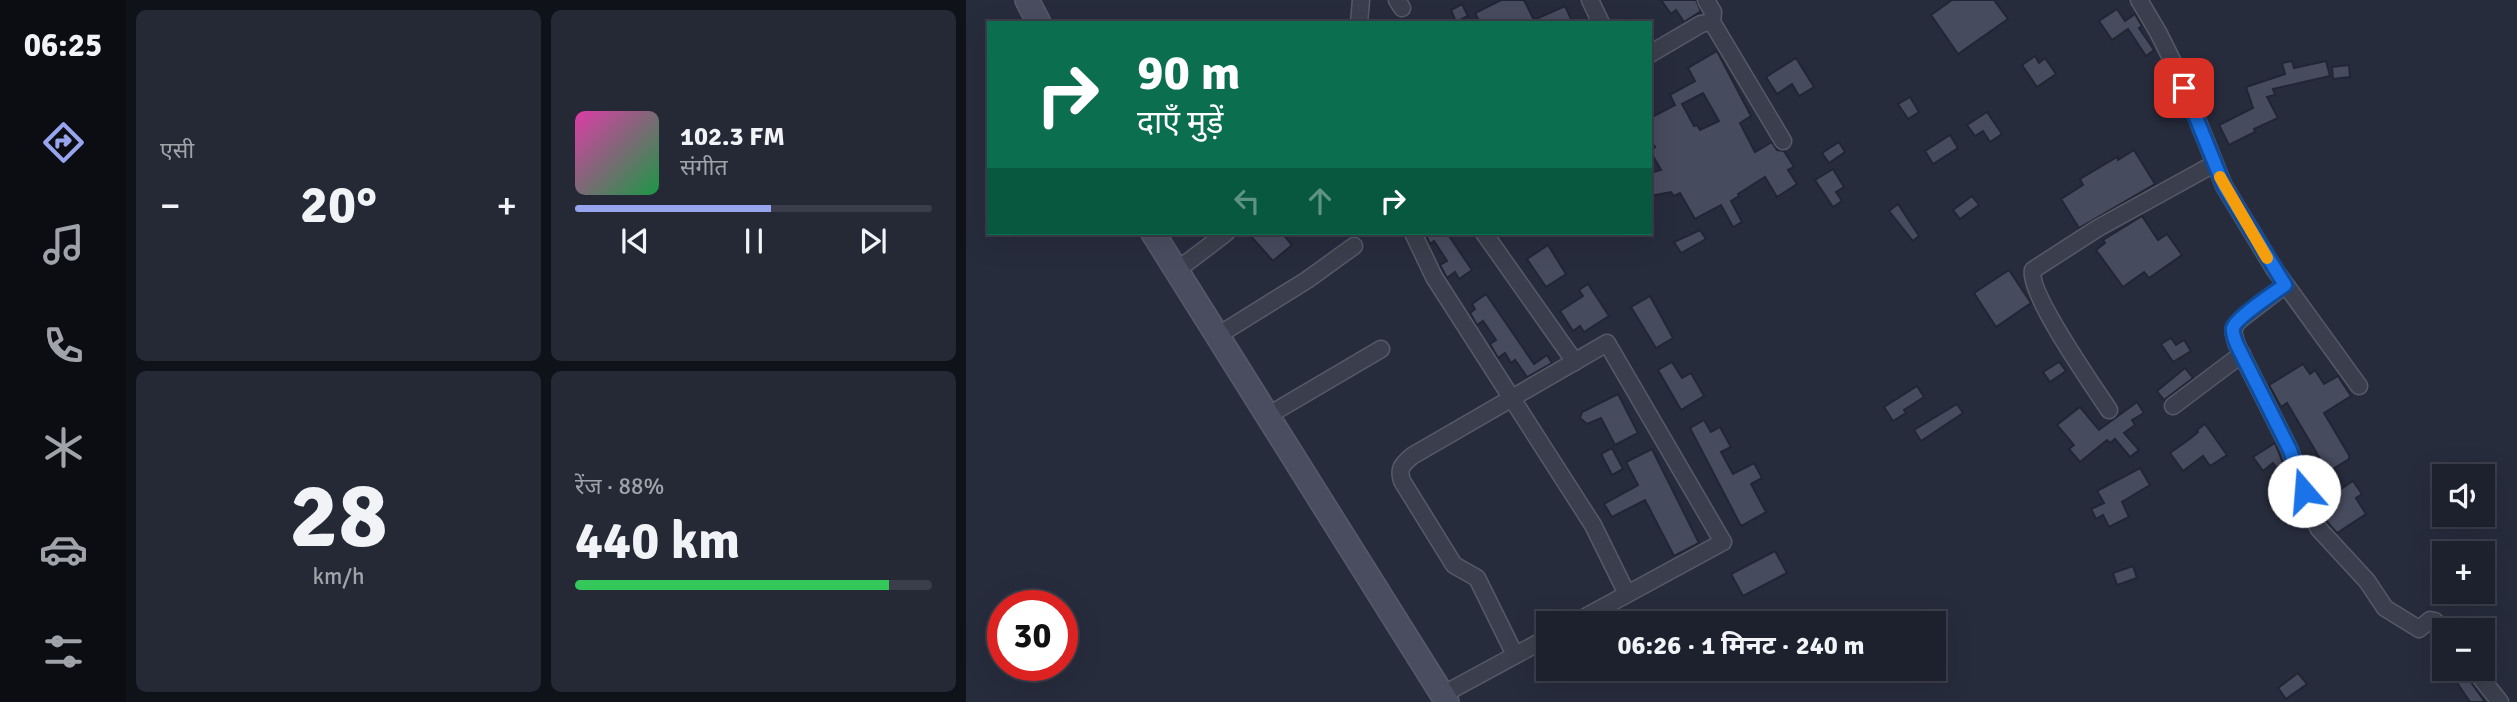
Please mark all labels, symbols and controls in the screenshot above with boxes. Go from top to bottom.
text: 06:25 [24,26,102,65]
text: 90 m [1137,43,1240,103]
icon: right [1022,49,1113,140]
pin [2154,58,2214,118]
icon: arrive [2165,69,2203,107]
text: दाएँ मुड़ें [1137,103,1223,142]
icon: directions [39,118,88,167]
text: 102.3 FM [680,121,785,153]
text: एसी [160,136,194,165]
text: संगीत [680,153,728,182]
text: 20° [300,173,377,237]
text: − [160,182,181,229]
text: + [496,182,517,229]
icon: left [1228,182,1266,220]
icon: ahead [1301,182,1339,220]
icon: right [1374,182,1412,220]
icon: music [39,220,88,269]
icon: previous [616,222,654,260]
icon: pause [735,222,773,260]
icon: next [854,222,892,260]
icon: phone [39,321,88,370]
icon: climate [39,423,88,472]
position arrow [2267,454,2341,528]
text: 28 [289,460,388,573]
map controls [2432,464,2495,681]
button: sound [2432,464,2495,527]
text: रेंज · 88% [575,472,664,501]
text: 440 km [575,509,740,573]
icon: car [39,525,88,574]
button: + [2432,541,2495,604]
text: km/h [312,562,365,591]
speed limit sign: 30 [987,590,1078,681]
button: − [2432,618,2495,681]
icon: filters [39,627,88,676]
text: 06:26 · 1 मिनट · 240 m [1617,630,1865,662]

